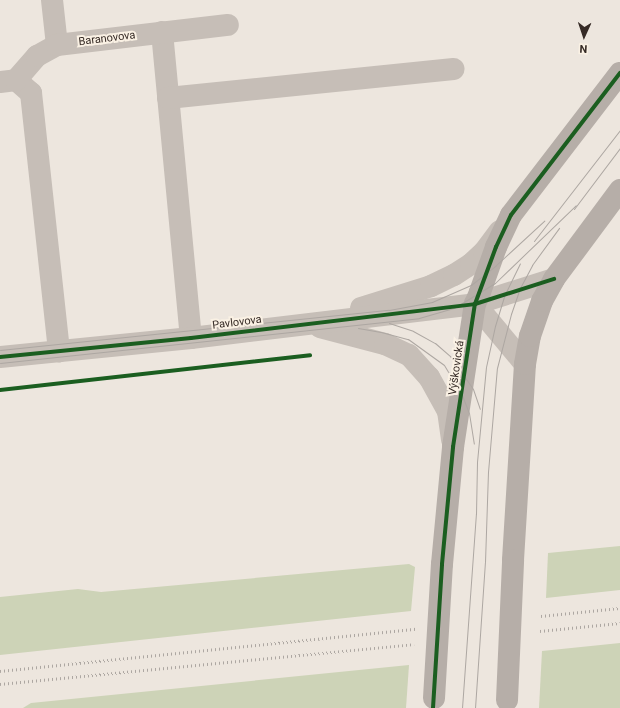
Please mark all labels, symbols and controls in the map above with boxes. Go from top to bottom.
north arrow [564,16,604,56]
street label: Baranovova [78,29,136,49]
text: N [579,42,588,55]
street label: Pavlovova [212,313,262,333]
street label: Výškovická [447,340,467,396]

